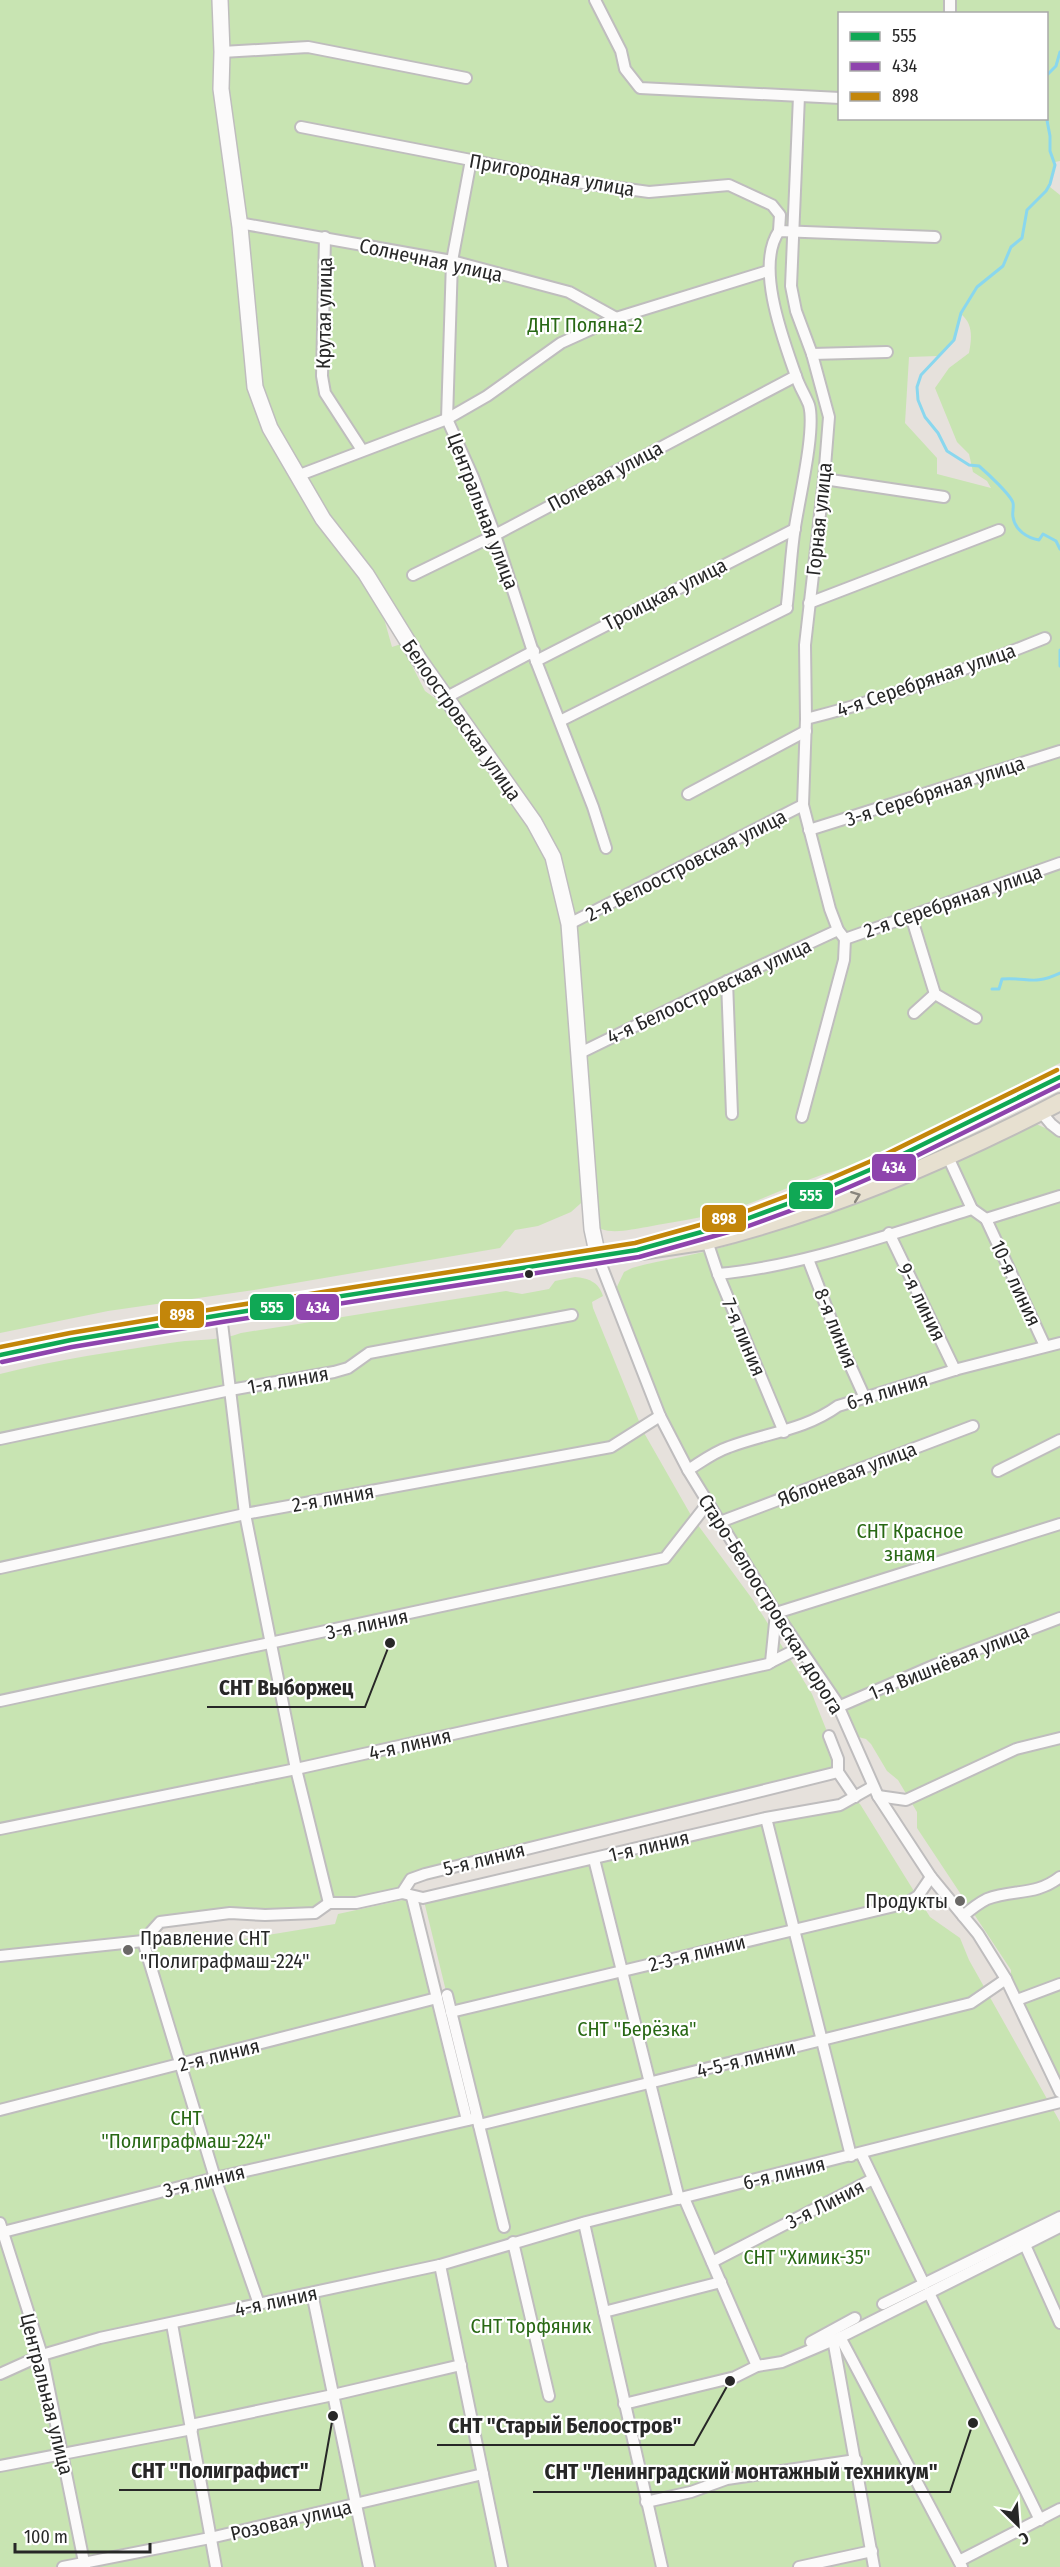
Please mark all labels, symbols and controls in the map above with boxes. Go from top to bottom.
legend [838,12,1048,120]
text: 555 [892,25,917,47]
text: 434 [892,55,917,77]
text: 898 [892,85,919,107]
street label: Пригородная улица [467,149,637,201]
street label: Солнечная улица [357,233,505,287]
street label: Крутая улица [311,257,337,369]
park label: ДНТ Поляна-2 [527,313,643,337]
street label: Центральная улица [442,429,524,593]
street label: Полевая улица [543,436,667,516]
street label: Горная улица [801,461,837,577]
street label: Троицкая улица [599,553,731,635]
street label: Белоостровская улица [397,635,527,805]
street label: 4-я Серебряная улица [833,638,1019,722]
street label: 3-я Серебряная улица [842,751,1028,831]
street label: 2-я Белоостровская улица [582,804,790,926]
street label: 2-я Серебряная улица [861,859,1045,943]
street label: 4-я Белоостровская улица [603,933,815,1049]
line badge: 434 [871,1153,917,1182]
text: 434 [882,1158,906,1177]
line badge: 555 [788,1181,834,1210]
text: 555 [799,1186,823,1205]
one-way arrow [851,1190,861,1203]
line badge: 898 [701,1204,747,1233]
text: 898 [712,1209,737,1228]
street label: 10-я линия [986,1236,1046,1330]
street label: 9-я линия [893,1259,951,1345]
unlabelled marker [523,1268,535,1280]
street label: 8-я линия [809,1285,863,1371]
line badge: 555 [249,1293,295,1321]
line badge: 434 [295,1293,340,1321]
street label: 7-я линия [717,1294,771,1380]
text: 555 [260,1298,284,1317]
text: 434 [306,1298,330,1317]
line badge: 898 [159,1300,205,1329]
text: 898 [170,1305,195,1324]
street label: 1-я линия [246,1361,330,1399]
street label: 6-я линия [843,1367,931,1415]
street label: Яблоневая улица [774,1436,920,1512]
street label: 2-я линия [290,1479,376,1517]
street label: Старо-Белоостровская дорога [693,1490,849,1718]
park label: СНТ Красное знамя [857,1519,963,1566]
street label: 3-я линия [324,1604,410,1644]
street label: 1-я Вишнёвая улица [865,1619,1033,1705]
callout: СНТ Выборжец [207,1668,365,1707]
text: СНТ Выборжец [219,1675,354,1701]
street label: 4-я линия [366,1723,454,1765]
street label: 1-я линия [606,1825,692,1867]
street label: 5-я линия [441,1837,527,1881]
place label: Продукты [865,1889,948,1913]
marker: Продукты [953,1894,967,1908]
place label: Правление СНТ "Полиграфмаш-224" [140,1926,310,1973]
street label: 2-3-я линии [646,1929,748,1977]
marker: Правление СНТ "Полиграфмаш-224" [121,1943,135,1957]
park label: СНТ "Берёзка" [577,2017,697,2041]
street label: 2-я линия [176,2033,262,2077]
street label: 4-5-я линии [694,2035,798,2083]
park label: СНТ "Полиграфмаш-224" [101,2106,271,2153]
street label: 6-я линия [740,2151,828,2195]
street label: 3-я линия [161,2159,247,2203]
street label: 3-я Линия [782,2174,868,2234]
park label: СНТ "Химик-35" [743,2245,871,2269]
street label: 4-я линия [233,2281,319,2321]
street label: Центральная улица [15,2311,79,2477]
park label: СНТ Торфяник [471,2314,592,2338]
callout: СНТ "Старый Белоостров" [437,2406,694,2445]
text: СНТ "Старый Белоостров" [449,2413,681,2439]
callout: СНТ "Полиграфист" [119,2451,320,2490]
callout: СНТ "Ленинградский монтажный техникум" [533,2453,950,2492]
text: СНТ "Полиграфист" [131,2458,309,2484]
text: СНТ "Ленинградский монтажный техникум" [544,2459,938,2485]
street label: Розовая улица [228,2494,354,2546]
north arrow [988,2495,1048,2555]
scale bar [15,2516,150,2554]
text: 100 m [24,2526,68,2548]
text: С [1016,2528,1032,2549]

